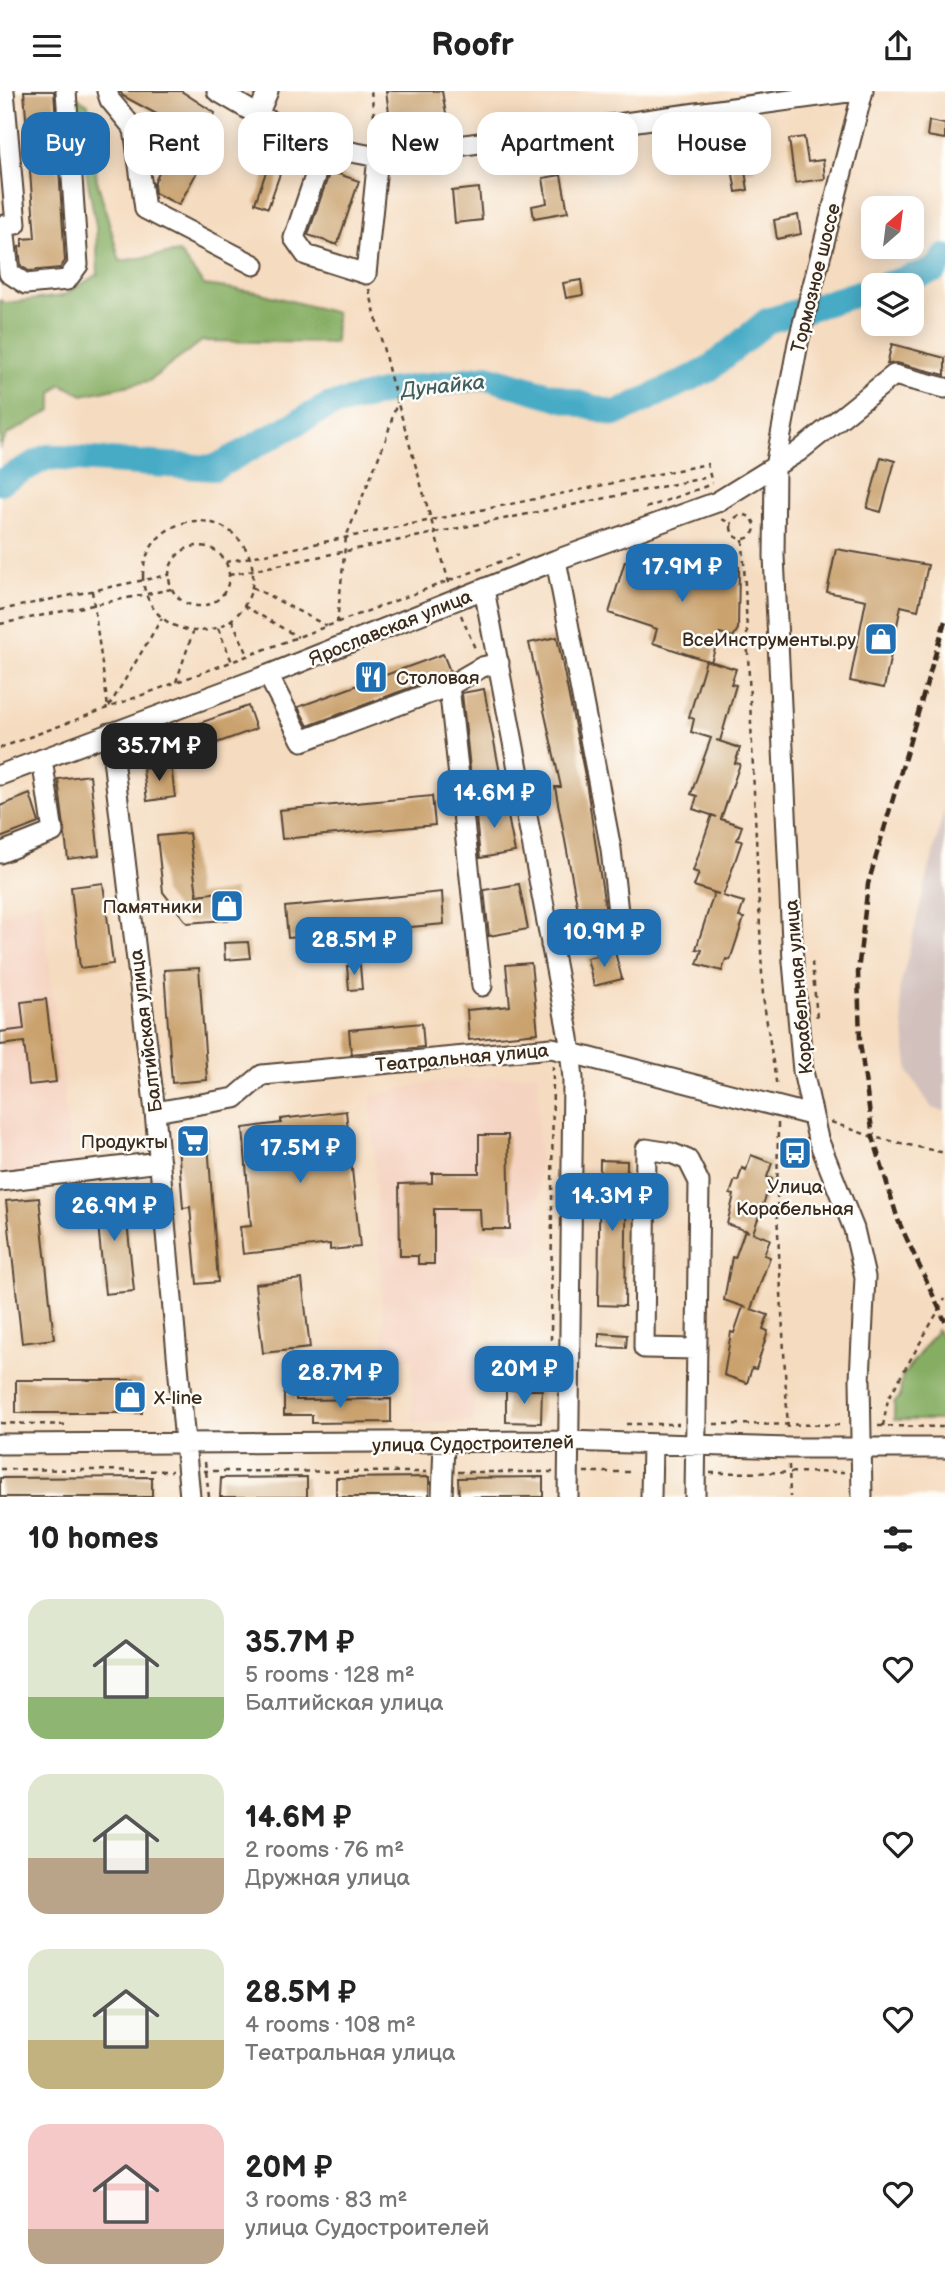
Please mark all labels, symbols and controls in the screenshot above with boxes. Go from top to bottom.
text: Roofr [431,26,514,65]
icon: menu [28,27,66,65]
icon: share [879,27,917,65]
chip: Buy [21,112,110,175]
chip: Rent [124,112,224,175]
chip: Filters [238,112,353,175]
chip: New [367,112,463,175]
chip: Apartment [477,112,638,175]
chip: House [652,112,771,175]
north arrow [861,196,924,259]
map controls [861,196,924,336]
street label: Тормозное шоссе [787,201,846,356]
button: layers [861,273,924,336]
water label: Дунайка [398,370,486,404]
pin: 17.9M ₽ [617,545,747,604]
text: 17.9M ₽ [642,553,722,581]
street label: Ярославская улица [306,585,475,672]
shop icon: ВсеИнструменты.ру [862,620,900,658]
place label: ВсеИнструменты.ру [682,629,856,652]
restaurant icon: Столовая [352,658,390,696]
place label: Столовая [396,667,479,690]
pin: 35.7M ₽ [94,723,224,783]
text: 35.7M ₽ [117,732,201,760]
pin: 14.6M ₽ [429,771,559,830]
text: 14.6M ₽ [453,779,535,807]
shop icon: Памятники [208,887,246,925]
place label: Памятники [103,896,202,919]
street label: Корабельная улица [780,898,819,1075]
pin: 10.9M ₽ [539,909,669,969]
pin: 28.5M ₽ [289,917,419,977]
text: 10.9M ₽ [563,918,645,946]
text: 28.5M ₽ [311,926,397,954]
street label: Балтийская улица [125,948,168,1114]
street label: Театральная улица [374,1039,550,1078]
supermarket icon: Продукты [174,1122,212,1160]
pin: 17.5M ₽ [235,1125,365,1185]
place label: Продукты [81,1131,168,1154]
text: 17.5M ₽ [260,1134,340,1162]
bus stop icon: Улица Корабельная [776,1134,814,1172]
pin: 14.3M ₽ [547,1173,677,1233]
place label: Улица Корабельная [736,1176,854,1221]
text: 14.3M ₽ [571,1182,653,1210]
pin: 26.9M ₽ [49,1183,179,1243]
text: 26.9M ₽ [71,1192,157,1220]
pin: 20M ₽ [475,1347,573,1406]
pin: 28.7M ₽ [275,1351,405,1410]
text: 20M ₽ [490,1355,558,1383]
text: 28.7M ₽ [298,1359,382,1387]
shop icon: X-line [111,1378,149,1416]
place label: X-line [153,1387,202,1410]
street label: улица Судостроителей [372,1431,574,1458]
icon: filters [879,1520,917,1558]
text: 10 homes [28,1521,159,1557]
text: 35.7M ₽ [245,1625,354,1661]
icon: home [84,1627,168,1711]
icon: heart [879,1650,917,1688]
text: 5 rooms · 128 m² [245,1661,415,1689]
text: Балтийская улица [245,1689,444,1717]
text: 14.6M ₽ [245,1800,352,1836]
icon: home [84,1802,168,1886]
icon: heart [879,1825,917,1863]
text: 2 rooms · 76 m² [245,1836,404,1864]
text: Дружная улица [245,1864,410,1892]
text: 28.5M ₽ [245,1975,356,2011]
icon: home [84,1977,168,2061]
icon: heart [879,2000,917,2038]
text: 4 rooms · 108 m² [245,2011,416,2039]
text: Театральная улица [245,2039,456,2067]
text: 20M ₽ [245,2150,333,2186]
icon: home [84,2152,168,2236]
icon: heart [879,2175,917,2213]
text: 3 rooms · 83 m² [245,2186,407,2214]
text: улица Судостроителей [245,2214,489,2242]

